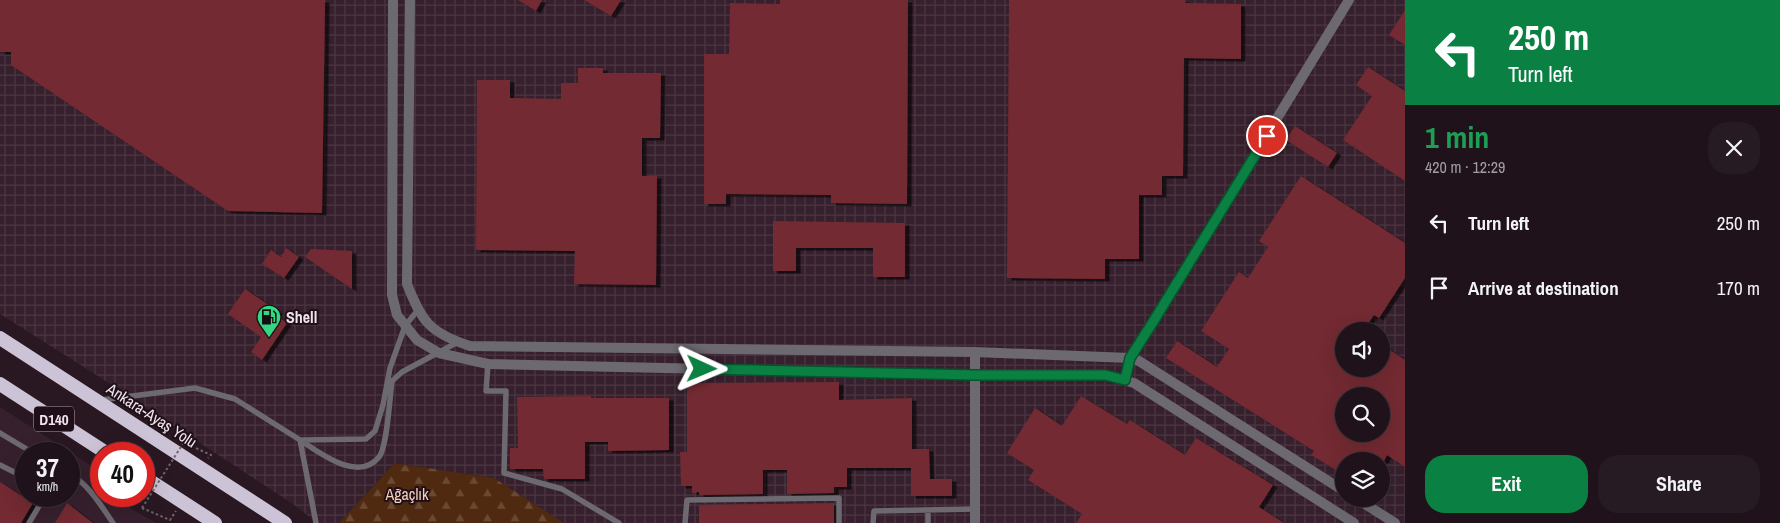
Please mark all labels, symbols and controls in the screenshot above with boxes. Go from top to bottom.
text: 250 m [1508,14,1589,61]
icon: left [1425,20,1490,85]
text: Turn left [1508,59,1573,89]
pin [1246,115,1288,157]
text: 1 min [1425,117,1489,157]
icon: arrive [1253,122,1281,150]
button: close [1708,122,1760,174]
text: 420 m · 12:29 [1425,156,1505,178]
icon: left [1425,209,1453,237]
text: Turn left [1468,210,1529,236]
text: 250 m [1717,210,1760,236]
icon: arrive [1425,274,1453,302]
text: Arrive at destination [1468,275,1619,301]
text: 170 m [1717,275,1760,301]
fuel station icon: Shell [256,304,282,338]
place label: Shell [286,306,317,328]
map controls [1335,322,1390,507]
button: sound [1335,322,1390,377]
position arrow [675,342,727,394]
street label: Ankara-Ayaş Yolu [102,377,201,452]
button: search [1335,387,1390,442]
road number: D140 [34,406,74,432]
speed limit sign: 40 [90,442,155,507]
text: 37 [36,451,59,485]
button: layers [1335,452,1390,507]
button: Exit [1425,455,1588,513]
button: Share [1598,455,1760,513]
text: km/h [37,479,58,495]
park label: Ağaçlık [384,483,429,505]

